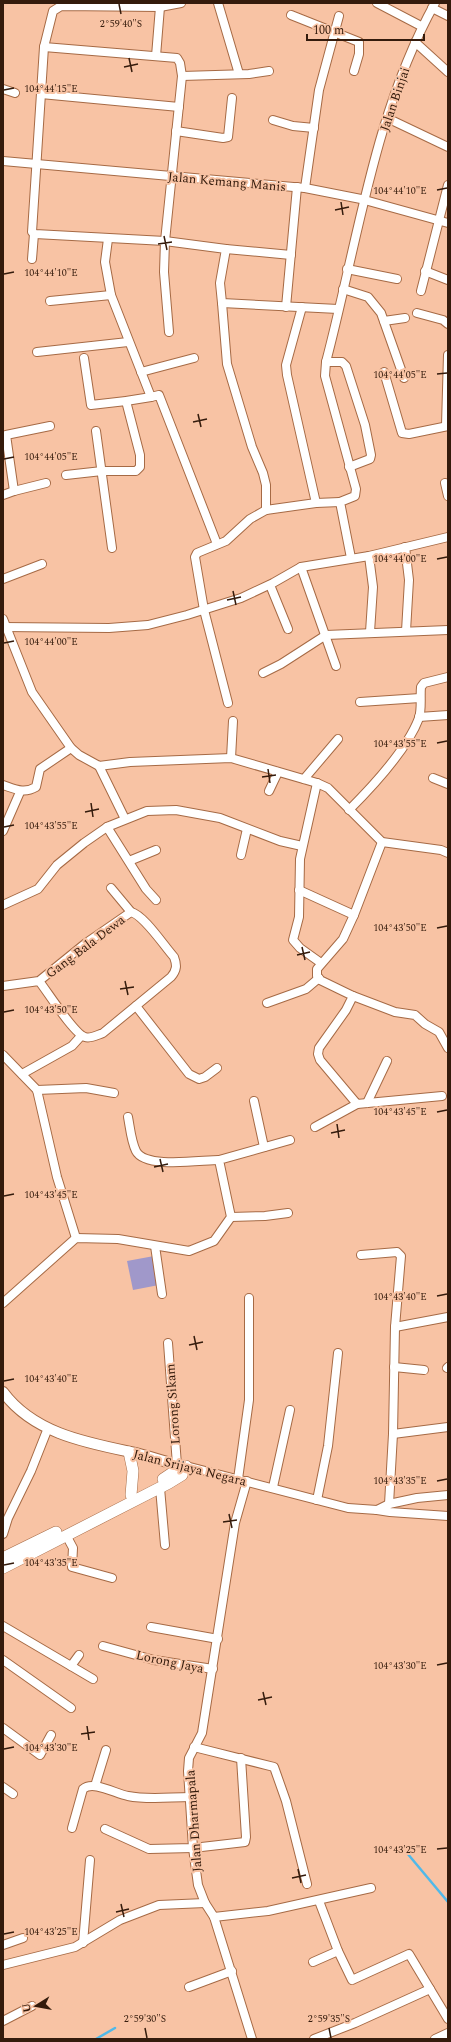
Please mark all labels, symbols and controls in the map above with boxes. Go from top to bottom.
text: 2°59'40"S [100,16,142,32]
scale bar [307,16,424,42]
text: 100 m [313,21,344,40]
street label: Jalan Binjai [375,65,415,134]
text: 104°44'15"E [24,81,78,97]
street label: Jalan Kemang Manis [167,167,287,197]
text: 104°44'10"E [373,183,427,199]
text: 104°44'10"E [24,265,78,281]
text: 104°44'05"E [373,367,427,383]
text: 104°44'05"E [24,449,78,465]
text: 104°44'00"E [373,551,427,567]
text: 104°44'00"E [24,634,78,650]
text: 104°43'55"E [373,736,427,752]
text: 104°43'55"E [24,818,78,834]
street label: Gang Bala Dewa [42,910,130,983]
text: 104°43'50"E [373,920,427,936]
text: 104°43'50"E [24,1002,78,1018]
text: 104°43'45"E [373,1104,427,1120]
text: 104°43'45"E [24,1187,78,1203]
text: 104°43'40"E [373,1289,427,1305]
street label: Lorong Sikam [160,1363,186,1445]
text: 104°43'40"E [24,1371,78,1387]
street label: Jalan Srijaya Negara [131,1444,249,1492]
text: 104°43'35"E [373,1473,427,1489]
text: 104°43'35"E [24,1555,78,1571]
street label: Lorong Jaya [134,1645,206,1679]
text: 104°43'30"E [373,1658,427,1674]
text: 104°43'30"E [24,1740,78,1756]
street label: Jalan Dharmapala [180,1769,208,1873]
text: 104°43'25"E [373,1842,427,1858]
text: 104°43'25"E [24,1924,78,1940]
north arrow [16,1986,56,2026]
text: U [17,2002,36,2014]
text: 2°59'30"S [124,2011,166,2027]
text: 2°59'35"S [308,2011,350,2027]

